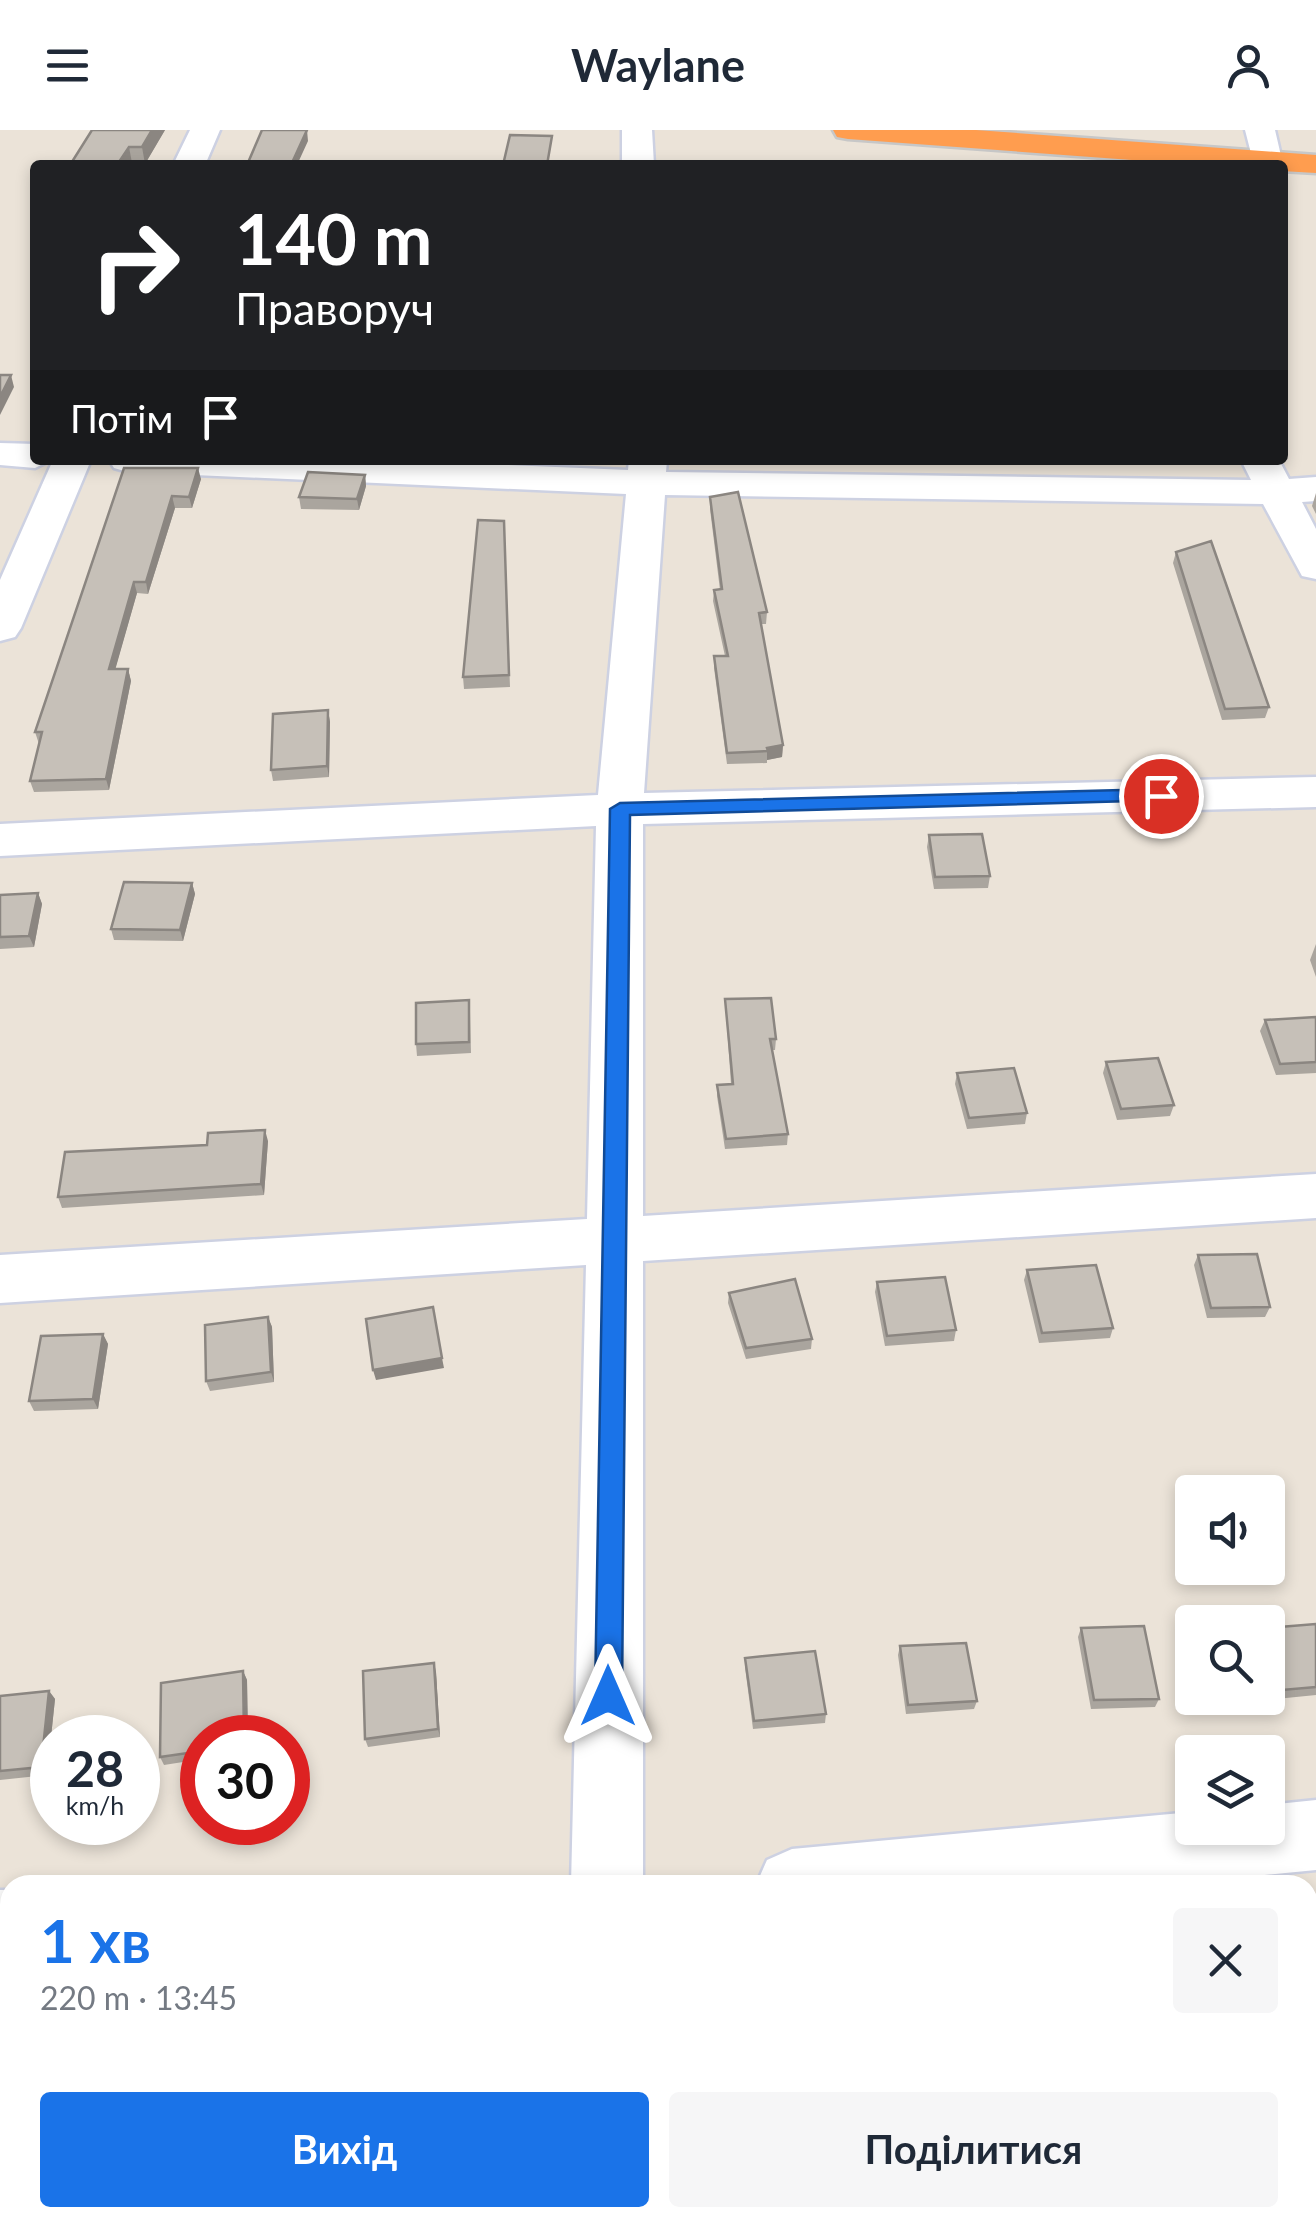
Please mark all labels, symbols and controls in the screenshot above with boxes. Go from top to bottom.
icon: menu [40,38,95,93]
text: Waylane [571,38,745,92]
icon: person [1221,38,1276,93]
text: 140 m [235,196,432,280]
icon: right [70,200,200,330]
text: Праворуч [235,281,434,335]
icon: arrive [193,390,248,445]
text: Потім [70,395,173,441]
pin [1119,754,1204,839]
icon: arrive [1134,769,1189,824]
map controls [1175,1475,1285,1845]
button: sound [1175,1475,1285,1585]
button: search [1175,1605,1285,1715]
position arrow [556,1644,660,1748]
speed limit sign: 30 [180,1715,310,1845]
button: layers [1175,1735,1285,1845]
text: 28 [66,1738,124,1798]
text: km/h [66,1790,124,1820]
text: 1 хв [40,1904,151,1976]
button: close [1173,1908,1278,2013]
text: 220 m · 13:45 [40,1978,237,2017]
button: Вихід [40,2092,649,2207]
button: Поділитися [669,2092,1278,2207]

